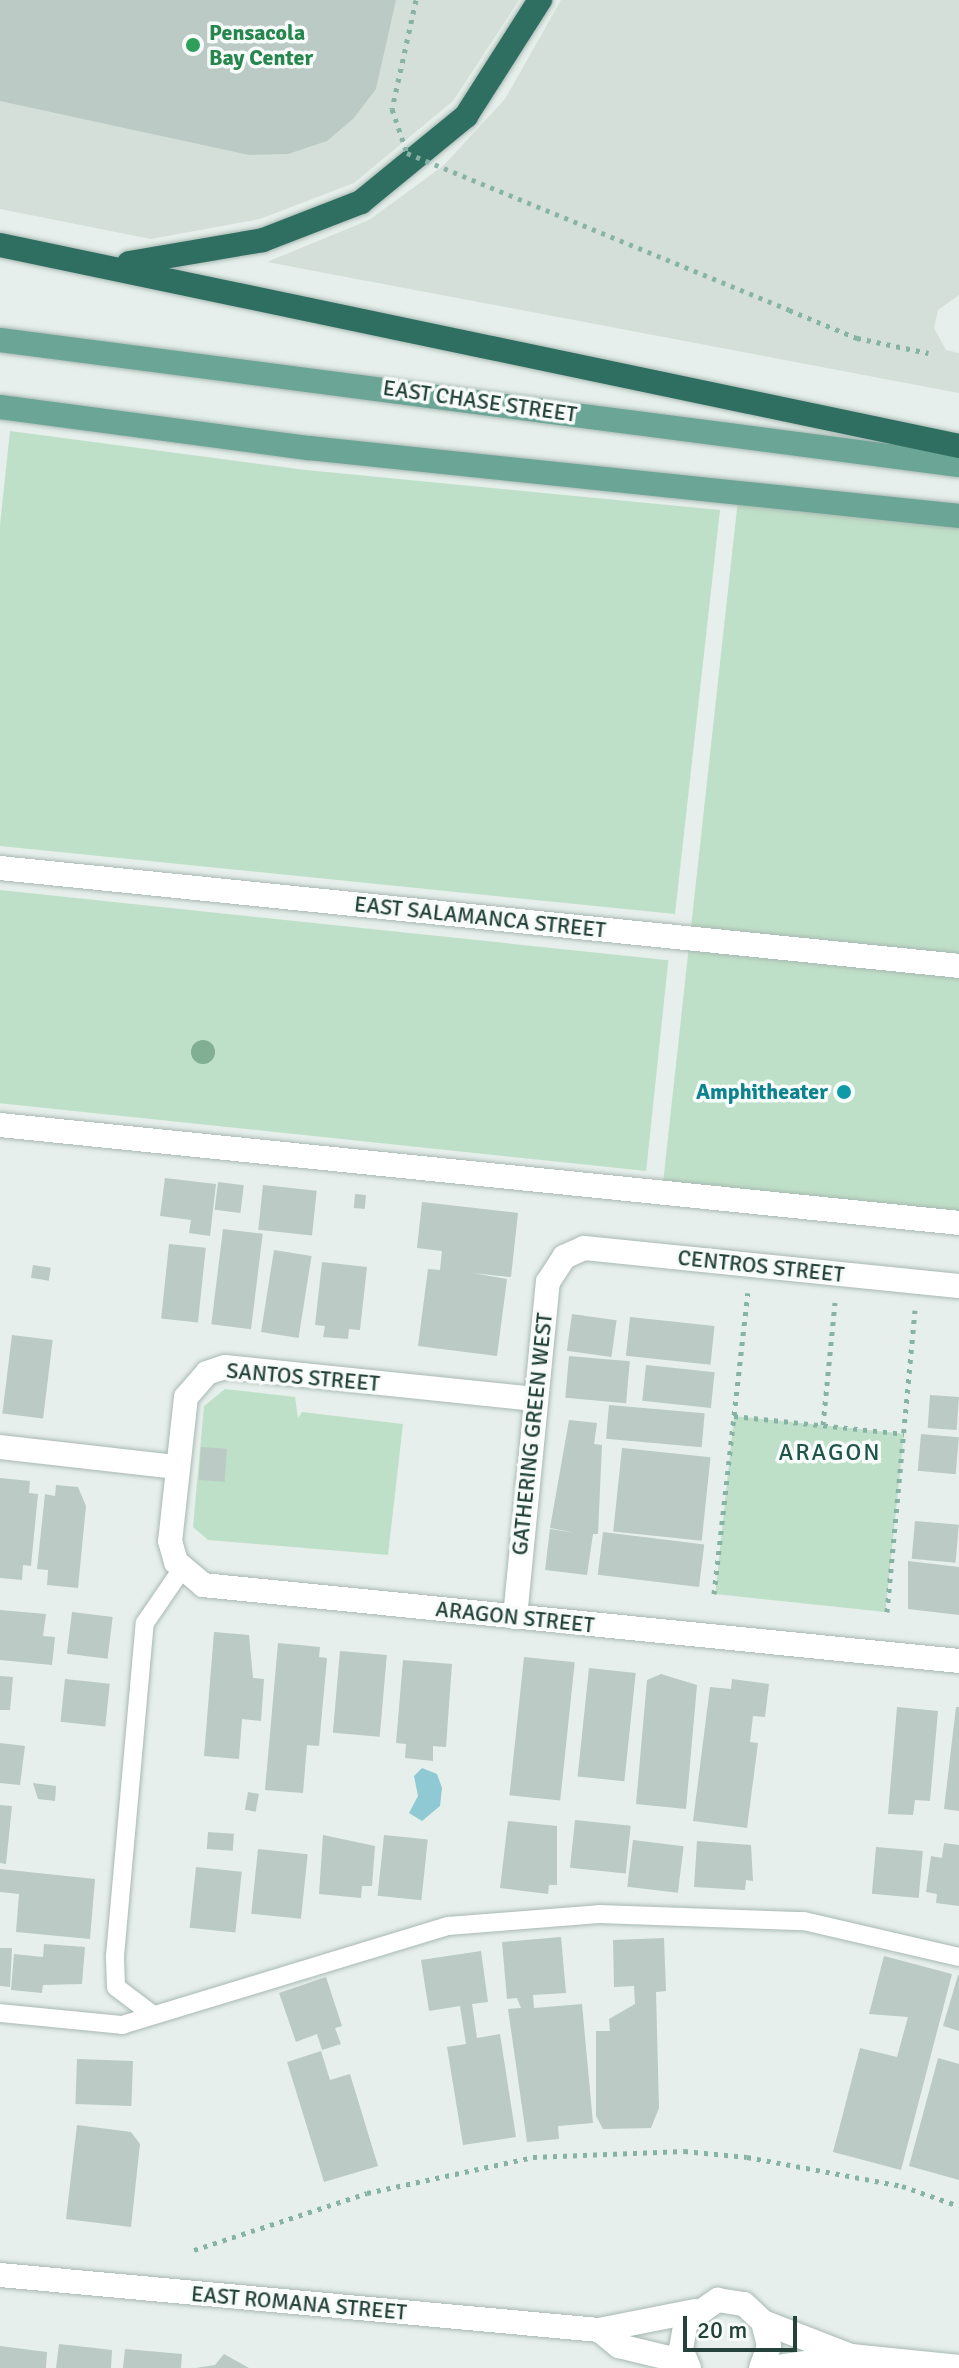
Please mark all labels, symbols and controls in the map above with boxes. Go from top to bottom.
place label: Pensacola Bay Center [209,19,313,70]
marker: Pensacola Bay Center [184,36,202,54]
street label: EAST CHASE STREET [381,374,579,428]
street label: EAST SALAMANCA STREET [353,891,607,943]
place label: Amphitheater [696,1079,828,1105]
marker: Amphitheater [835,1083,853,1101]
street label: CENTROS STREET [676,1244,846,1288]
street label: GATHERING GREEN WEST [506,1311,558,1557]
street label: SANTOS STREET [225,1357,381,1397]
district label: ARAGON [779,1439,881,1467]
street label: ARAGON STREET [434,1596,596,1638]
street label: EAST ROMANA STREET [190,2280,408,2326]
scale bar [687,2300,801,2350]
text: 20 m [697,2315,747,2345]

